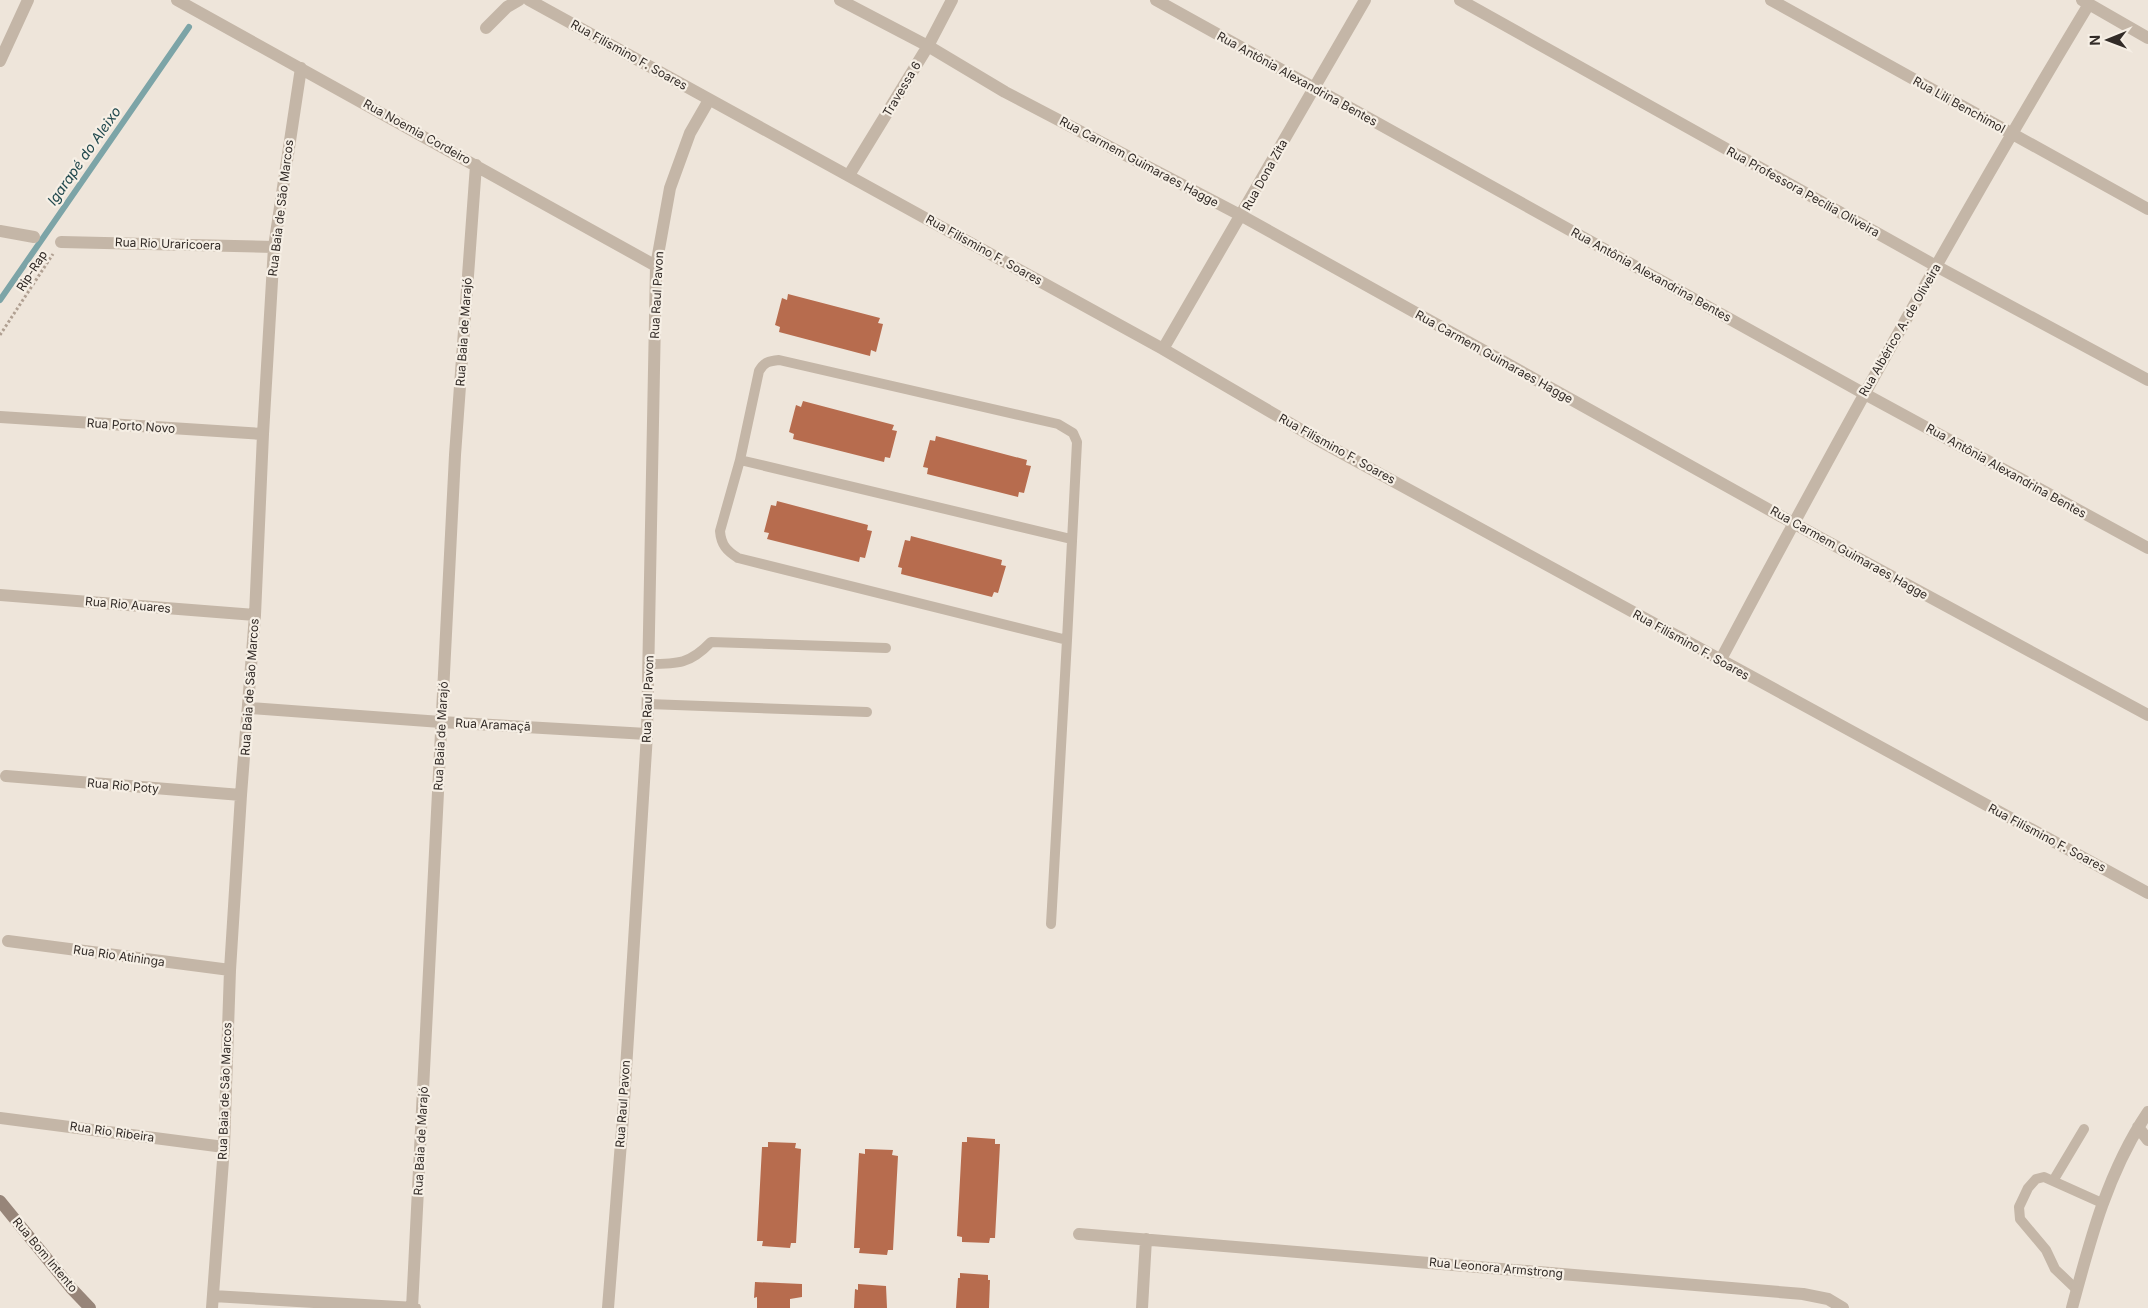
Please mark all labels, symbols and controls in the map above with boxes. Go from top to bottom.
north arrow [2083,15,2133,65]
street label: Rua Filismino F. Soares [568,16,690,93]
street label: Rua Antônia Alexandrina Bentes [1214,28,1380,129]
text: N [2086,35,2103,46]
street label: Travessa 6 [879,58,924,119]
street label: Rua Lili Benchimol [1910,73,2008,136]
street label: Rua Noemia Cordeiro [361,96,474,167]
water label: Igarapé do Aleixo [43,103,124,208]
street label: Rua Carmem Guimaraes Hagge [1057,113,1221,210]
street label: Rua Dona Zita [1239,136,1290,213]
street label: Rua Baia de São Marcos [265,139,296,277]
street label: Rua Professora Pecília Oliveira [1724,143,1882,240]
street label: Rua Filismino F. Soares [923,211,1045,288]
street label: Rua Antônia Alexandrina Bentes [1568,224,1734,325]
street label: Rua Rio Uraricoera [115,234,221,253]
street label: Rip-Rap [13,248,50,294]
street label: Rua Raul Pavon [647,251,666,339]
street label: Rua Albérico A. de Oliveira [1855,261,1944,399]
street label: Rua Baia de Marajó [452,277,475,387]
street label: Rua Carmem Guimaraes Hagge [1413,307,1576,406]
street label: Rua Filismino F. Soares [1276,410,1398,487]
street label: Rua Porto Novo [86,415,176,436]
street label: Rua Antônia Alexandrina Bentes [1923,420,2089,521]
street label: Rua Carmem Guimaraes Hagge [1768,503,1931,602]
street label: Rua Rio Auares [85,593,171,616]
street label: Rua Filismino F. Soares [1630,606,1752,683]
street label: Rua Baia de São Marcos [237,618,262,756]
street label: Rua Raul Pavon [638,655,657,743]
street label: Rua Baia de Marajó [430,681,451,791]
street label: Rua Aramaçã [455,715,531,734]
street label: Rua Rio Poty [87,775,160,796]
street label: Rua Filismino F. Soares [1986,800,2109,875]
street label: Rua Rio Atininga [72,942,166,969]
street label: Rua Baia de São Marcos [215,1022,234,1160]
street label: Rua Raul Pavon [612,1060,633,1148]
street label: Rua Baia de Marajó [410,1086,431,1196]
street label: Rua Rio Ribeira [69,1118,155,1145]
street label: Rua Bom Intento [10,1214,81,1295]
street label: Rua Leonora Armstrong [1428,1254,1564,1281]

